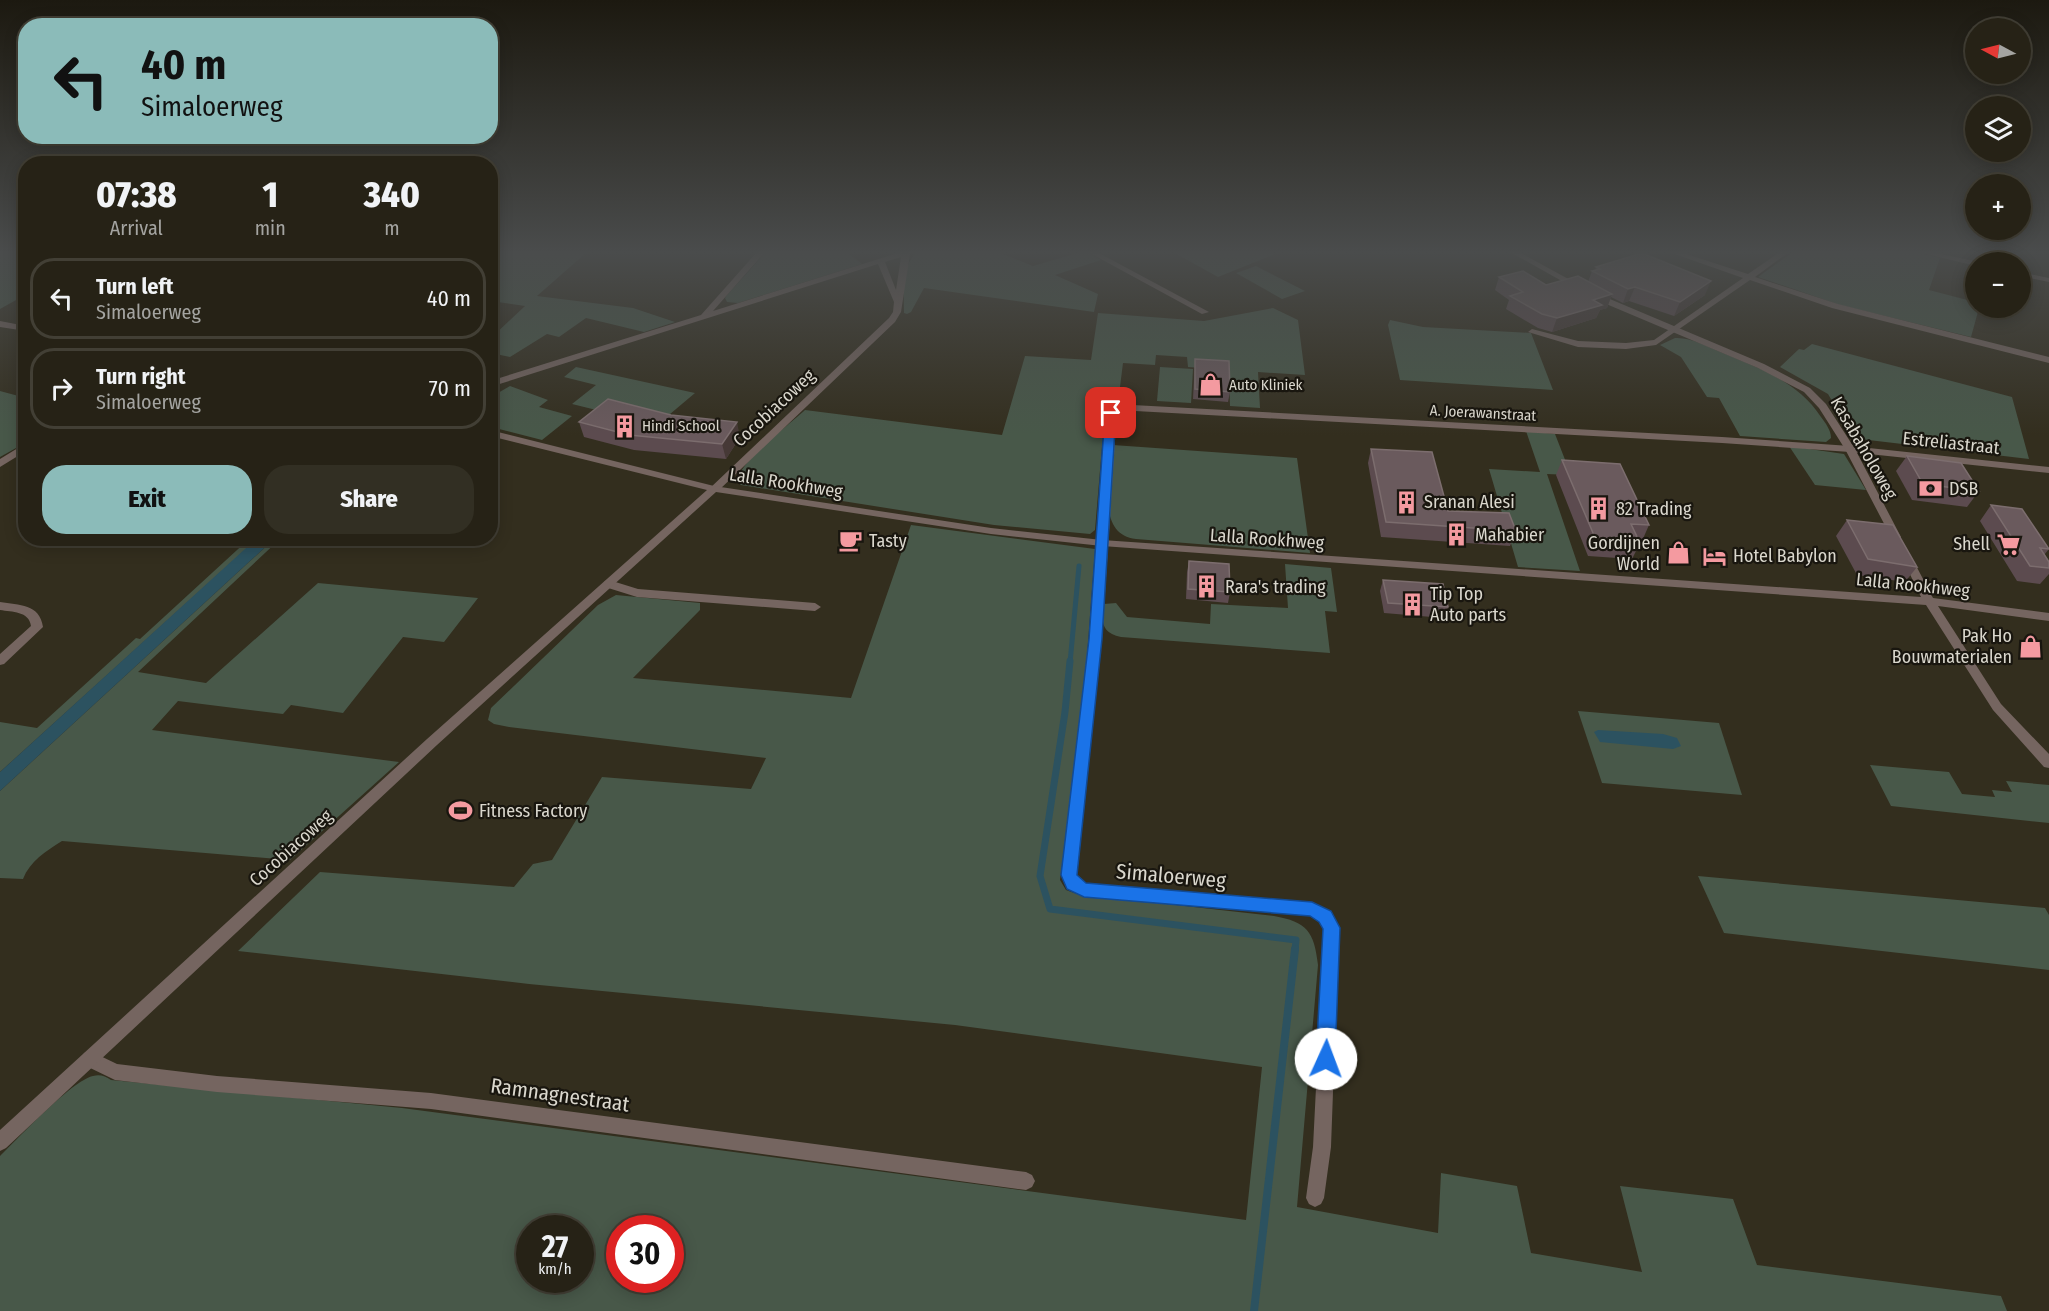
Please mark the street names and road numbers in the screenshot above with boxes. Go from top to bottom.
street label: Cocobiacoweg [728,364,820,452]
street label: Kasabaholoweg [1826,393,1903,504]
street label: A. Joerawanstraat [1429,401,1537,425]
street label: Estreliastraat [1901,427,2001,459]
street label: Lalla Rookhweg [728,463,845,503]
street label: Lalla Rookhweg [1209,524,1325,554]
street label: Lalla Rookhweg [1855,568,1972,602]
street label: Cocobiacoweg [245,805,337,891]
street label: Simaloerweg [1115,858,1227,894]
street label: Ramnagnestraat [489,1072,631,1118]

